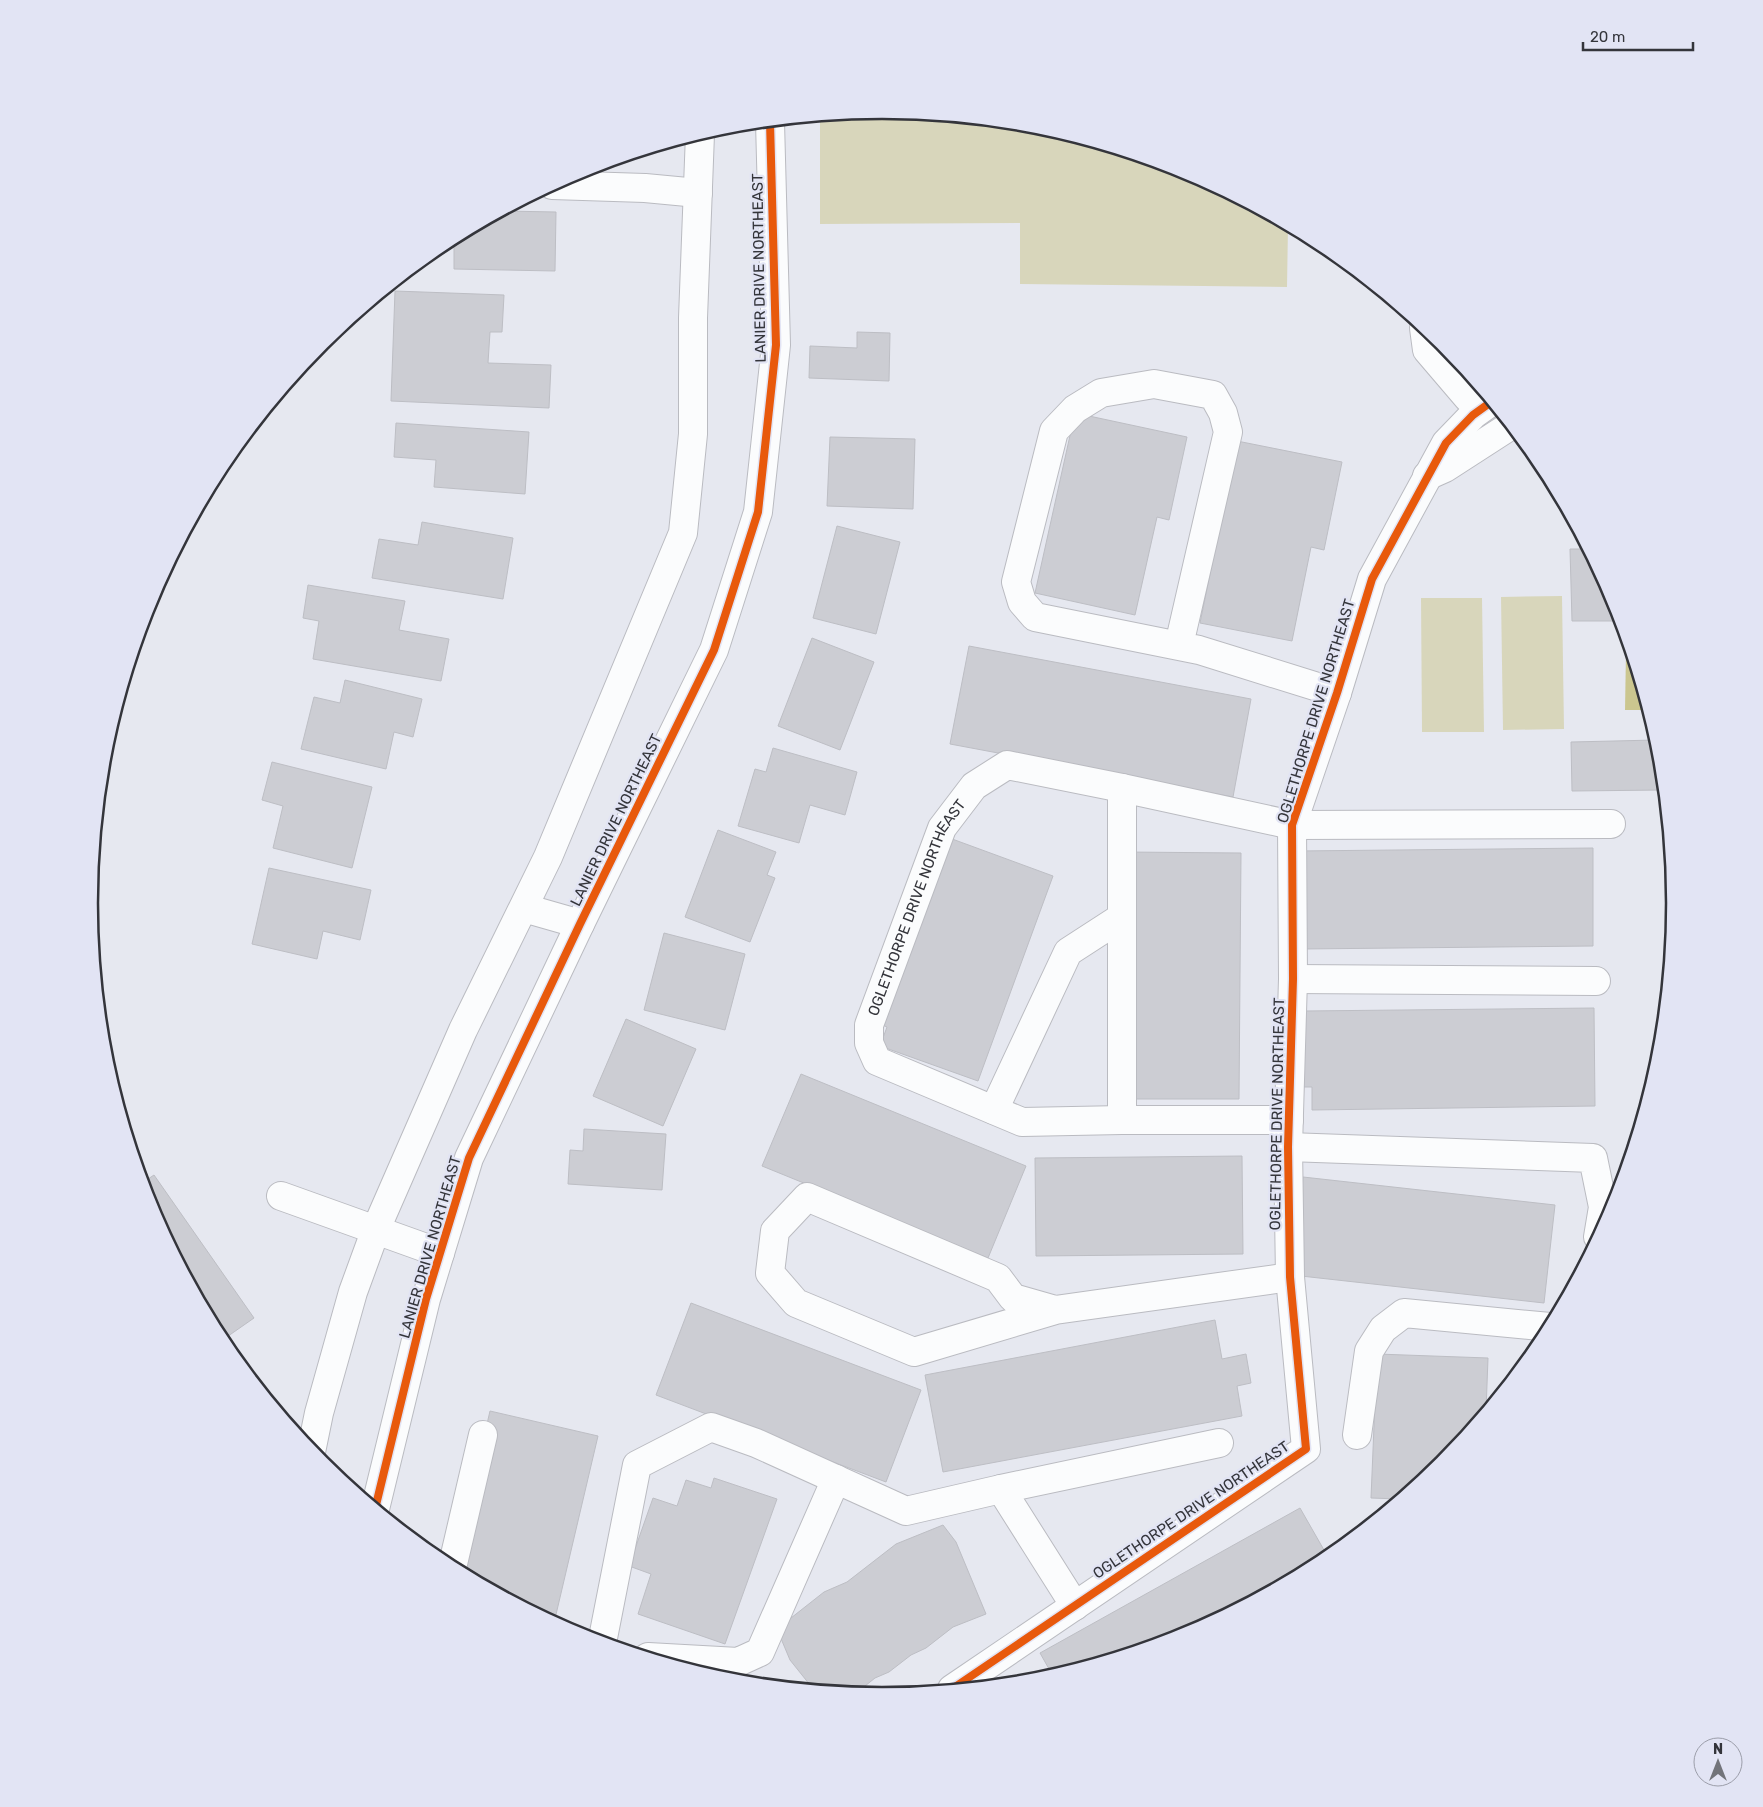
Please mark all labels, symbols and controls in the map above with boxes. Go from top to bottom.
scale bar [1583,20,1693,52]
text: 20 m [1590,28,1625,46]
street label: LANIER DRIVE NORTHEAST [748,173,770,363]
street label: OGLETHORPE DRIVE NORTHEAST [1273,597,1359,825]
street label: LANIER DRIVE NORTHEAST [566,731,666,909]
street label: OGLETHORPE DRIVE NORTHEAST [864,796,970,1018]
street label: OGLETHORPE DRIVE NORTHEAST [1266,997,1288,1231]
street label: LANIER DRIVE NORTHEAST [395,1153,465,1340]
street label: OGLETHORPE DRIVE NORTHEAST [1089,1437,1293,1583]
north arrow [1693,1737,1743,1787]
text: N [1713,1741,1723,1758]

